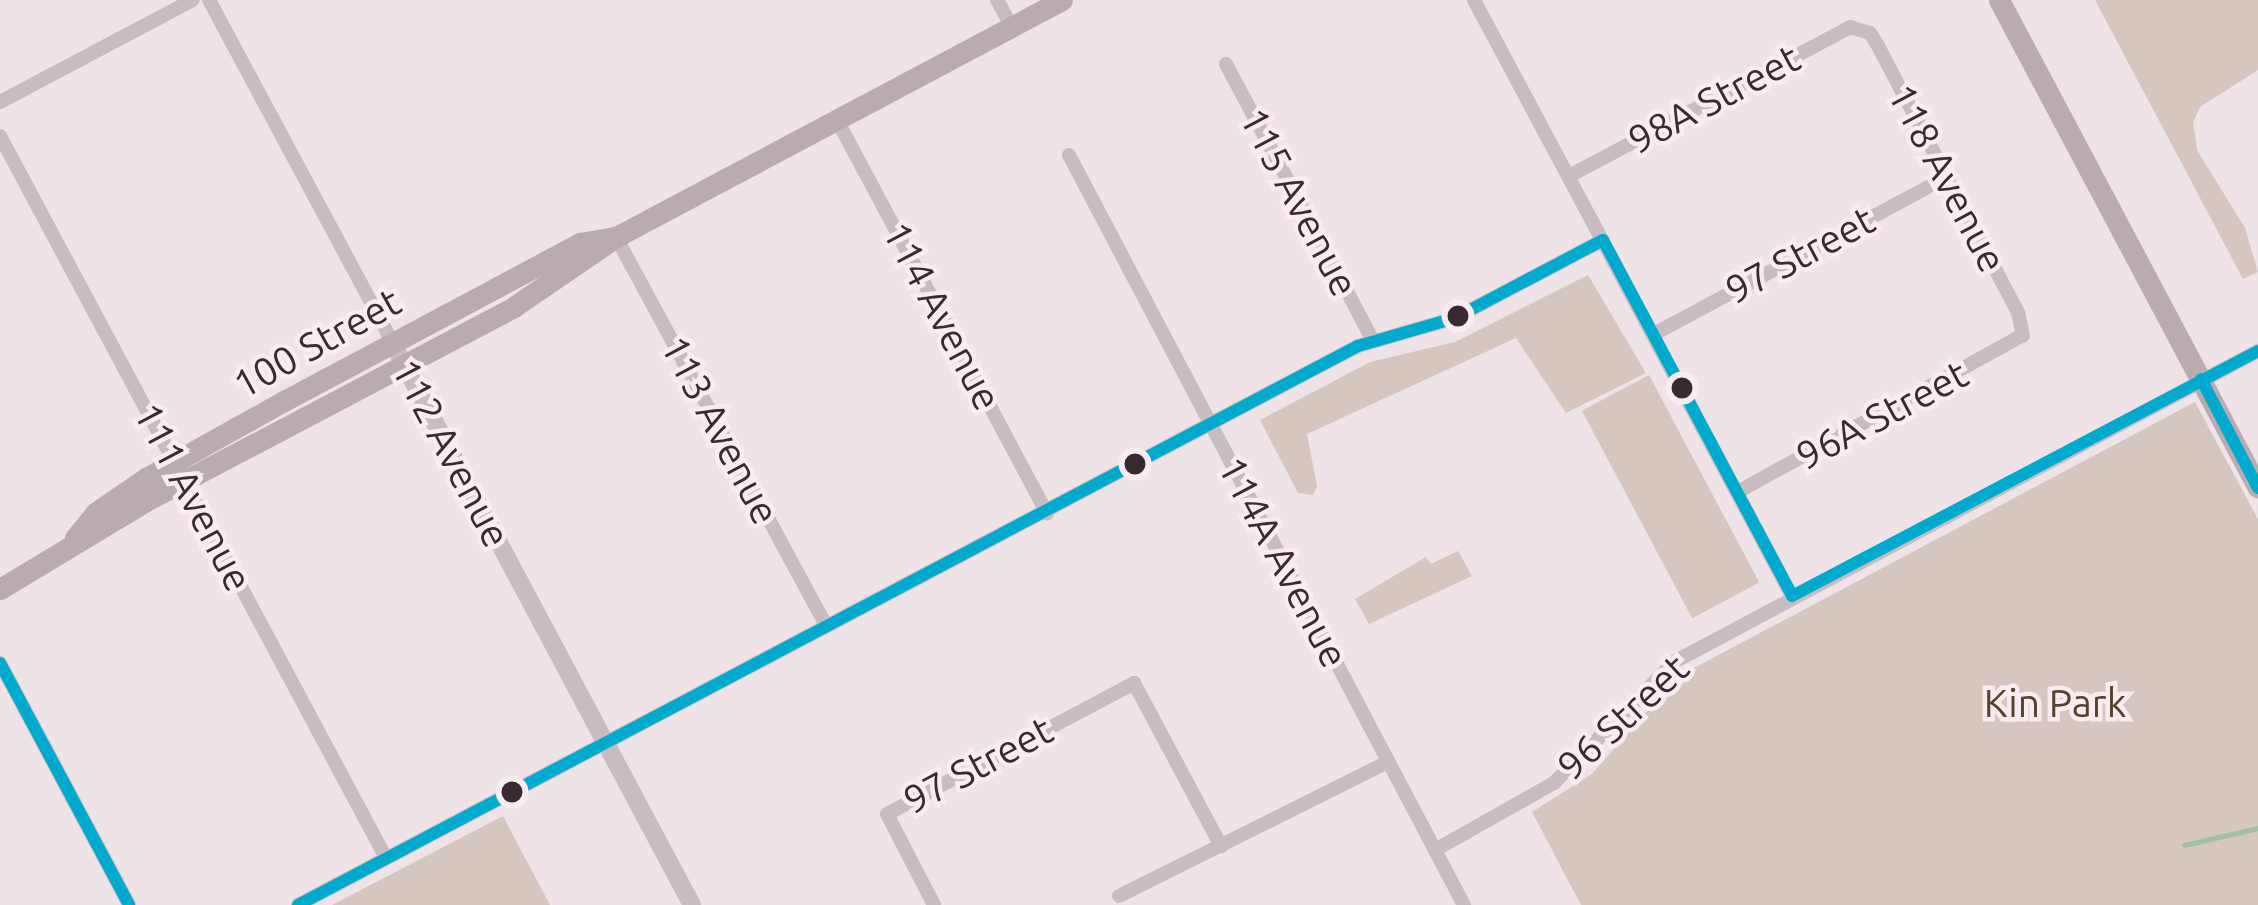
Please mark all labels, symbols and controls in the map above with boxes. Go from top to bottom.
street label: 98A Street [1620,34,1808,164]
street label: 118 Avenue [1878,76,2016,280]
street label: 115 Avenue [1230,100,1368,304]
street label: 97 Street [1718,196,1882,314]
street label: 114 Avenue [873,214,1011,418]
street label: 100 Street [225,278,409,408]
unlabelled marker [1447,305,1469,327]
street label: 113 Avenue [651,328,789,532]
street label: 96A Street [1788,350,1976,480]
street label: 112 Avenue [382,351,520,555]
unlabelled marker [1671,377,1693,399]
street label: 111 Avenue [124,395,262,599]
street label: 114A Avenue [1208,449,1358,675]
unlabelled marker [1124,453,1146,475]
street label: 96 Street [1548,645,1698,789]
park label: Kin Park [1984,680,2126,726]
street label: 97 Street [896,706,1060,824]
unlabelled marker [501,781,523,803]

